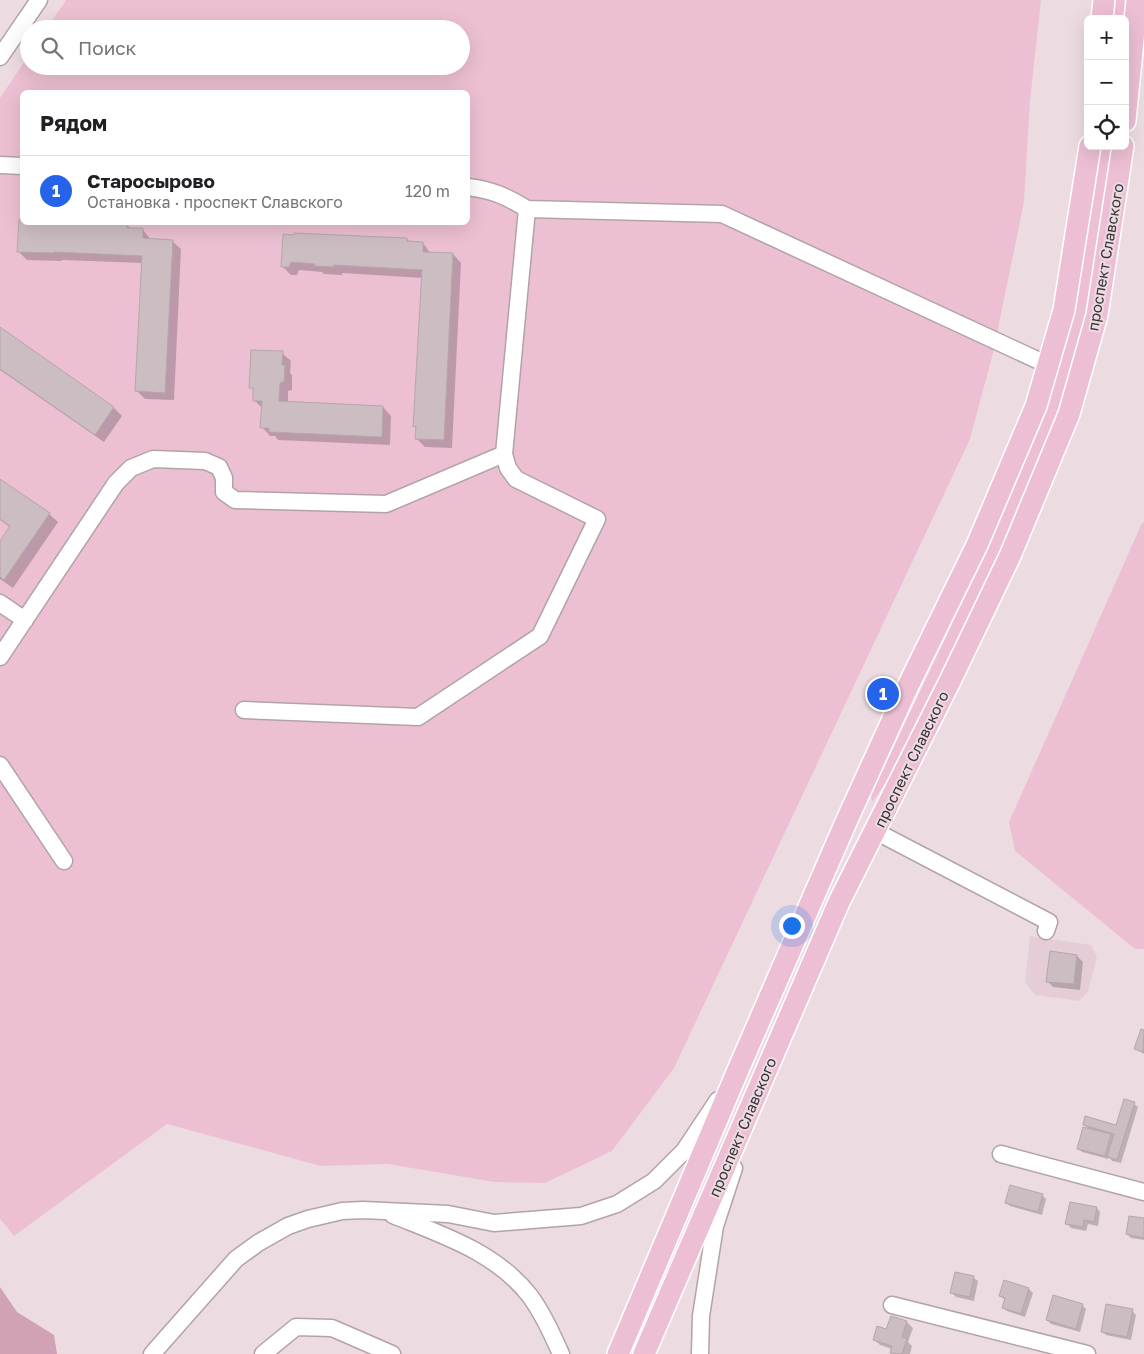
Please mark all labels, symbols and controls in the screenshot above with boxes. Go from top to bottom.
map controls [1084,15,1129,150]
button: + [1084,15,1129,60]
search box [20,20,470,75]
icon: search [38,34,66,62]
text: Поиск [78,36,137,59]
button: − [1084,60,1129,105]
button: locate [1084,105,1129,150]
text: Рядом [40,110,107,136]
text: Старосырово [87,169,215,192]
text: 1 [52,181,60,201]
text: 120 m [405,181,450,201]
street label: проспект Славского [1083,182,1127,332]
text: Остановка · проспект Славского [87,192,343,212]
pin: 1 [867,675,899,713]
street label: проспект Славского [870,688,952,830]
your location [779,913,805,939]
street label: проспект Славского [704,1055,780,1199]

